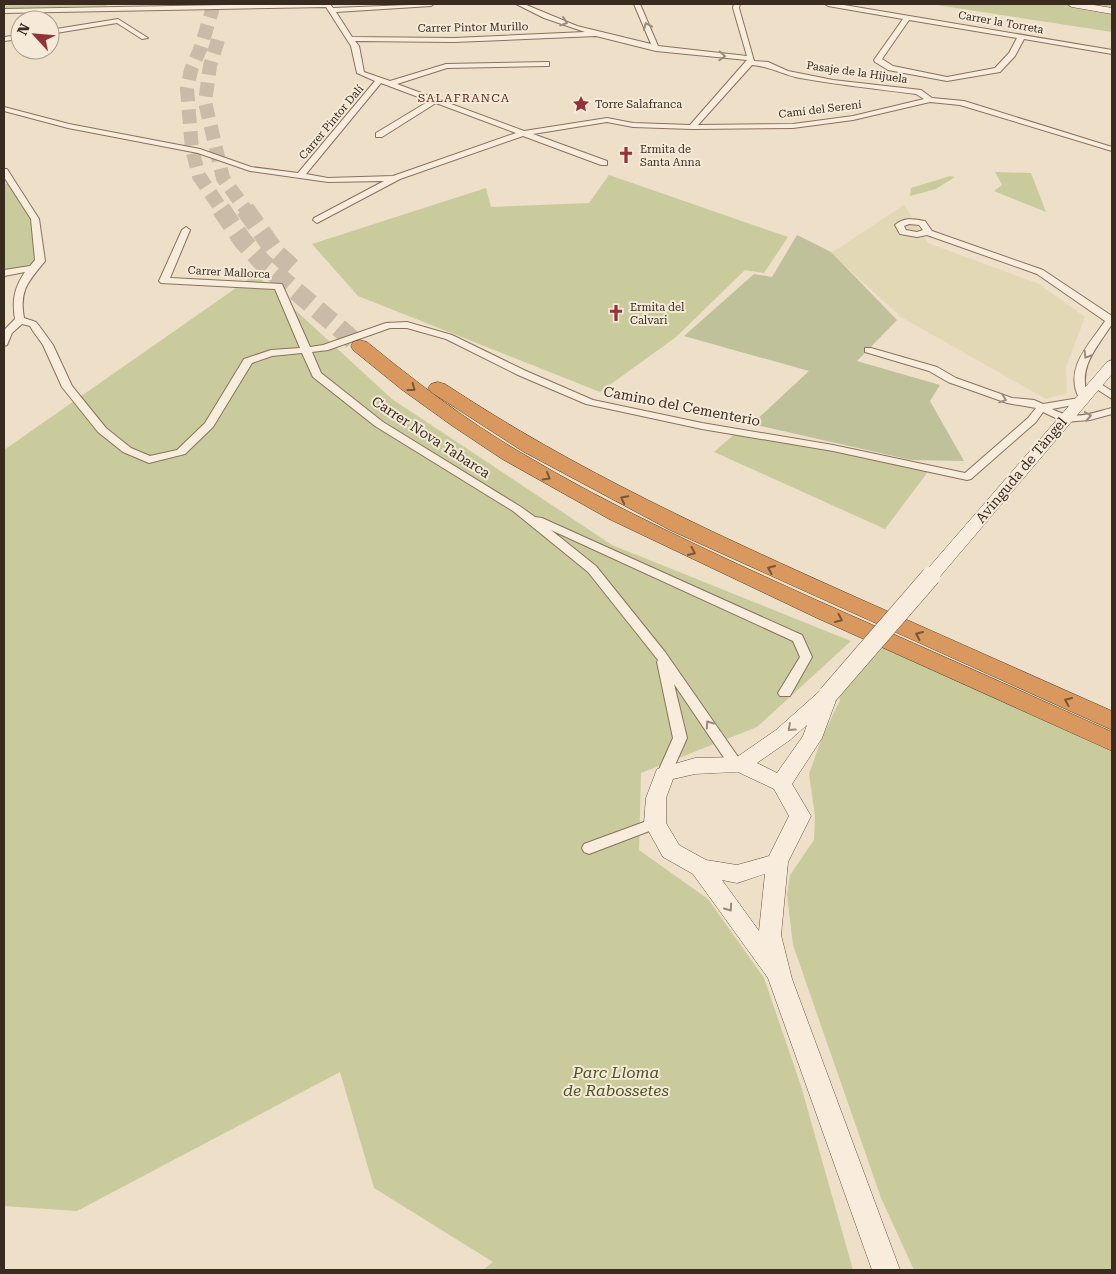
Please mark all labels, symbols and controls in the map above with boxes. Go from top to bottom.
street label: Carrer la Torreta [957,9,1045,36]
north arrow [10,10,60,60]
one-way arrow [559,17,568,27]
street label: Carrer Pintor Murillo [418,20,529,35]
text: N [14,21,33,38]
one-way arrow [642,22,653,31]
one-way arrow [718,51,726,62]
street label: Pasaje de la Hijuela [805,59,908,86]
street label: Carrer Pintor Dalí [296,82,367,162]
district label: SALAFRANCA [418,91,510,105]
place icon: Torre Salafranca [571,94,591,114]
place label: Torre Salafranca [595,98,682,111]
street label: Camí del Serení [778,98,863,121]
place label: Ermita de Santa Anna [640,143,701,169]
church icon: Ermita de Santa Anna [616,145,636,165]
street label: Carrer Mallorca [187,264,271,281]
place label: Ermita del Calvari [630,301,685,327]
church icon: Ermita del Calvari [606,303,626,323]
one-way arrow [1084,350,1093,359]
one-way arrow [406,382,416,391]
street label: Camino del Cementerio [602,383,762,429]
street label: Carrer Nova Tabarca [369,393,494,481]
one-way arrow [998,393,1007,403]
one-way arrow [1084,412,1093,422]
street label: Avinguda de Tàngel [972,414,1070,526]
one-way arrow [542,471,551,481]
one-way arrow [620,495,629,505]
one-way arrow [687,545,696,556]
one-way arrow [767,564,776,575]
one-way arrow [834,613,843,624]
one-way arrow [915,631,924,641]
one-way arrow [1064,697,1073,708]
one-way arrow [705,720,715,729]
one-way arrow [788,722,797,731]
one-way arrow [723,902,732,912]
park label: Parc Lloma de Rabossetes [563,1063,669,1100]

